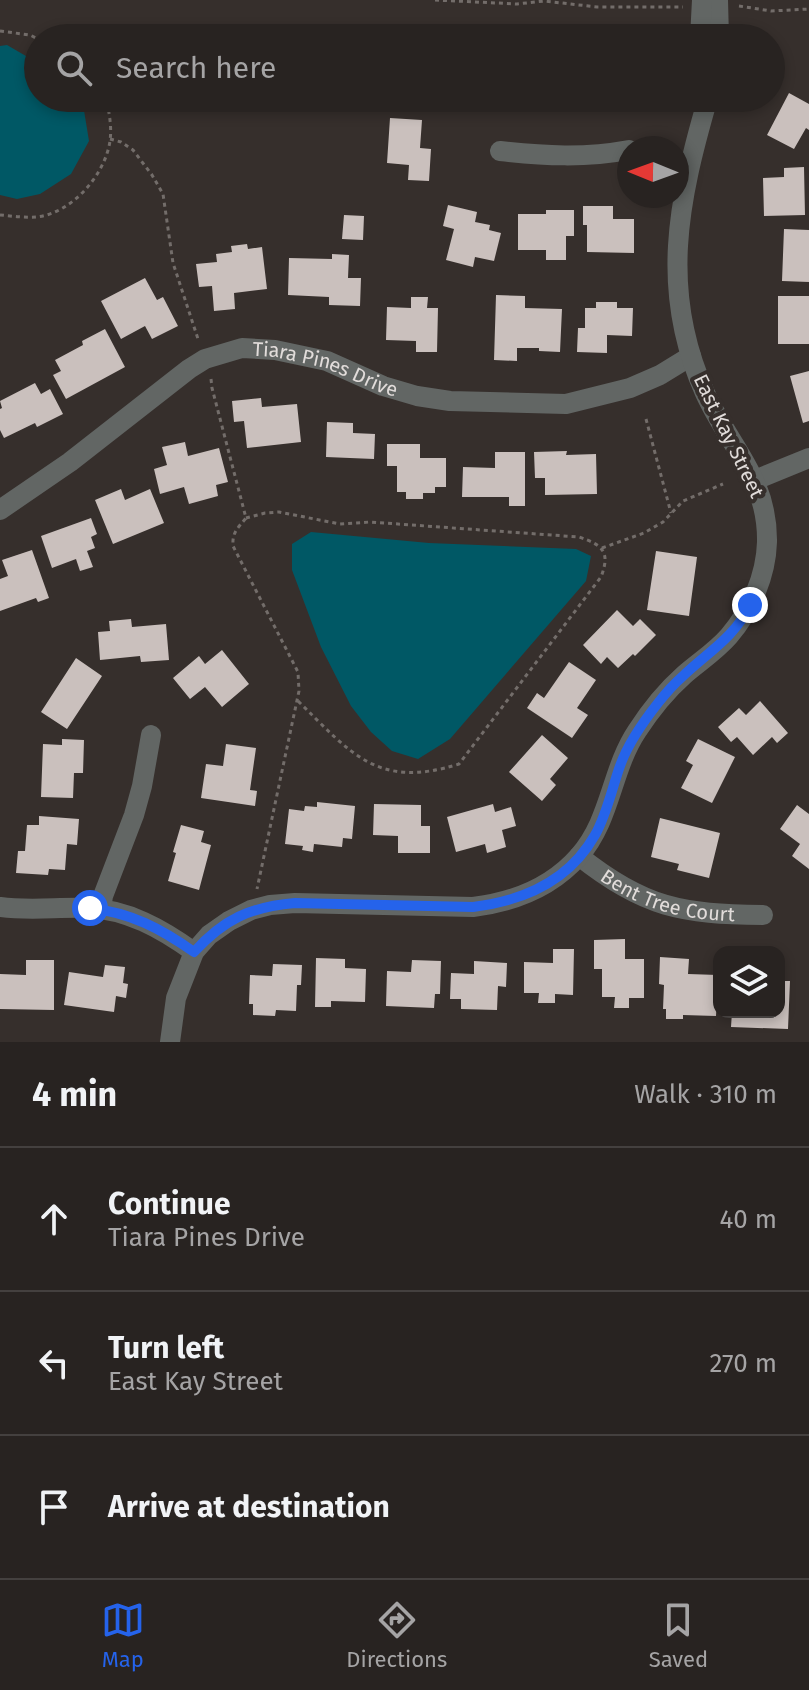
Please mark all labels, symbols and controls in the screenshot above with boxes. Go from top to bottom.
search box [24,24,785,112]
icon: search [52,46,96,90]
text: Search here [116,50,276,86]
north arrow [617,136,689,208]
street label: Tiara Pines Drive [252,337,401,402]
street label: East Kay Street [689,370,770,502]
route end [732,587,768,623]
street label: Bent Tree Court [596,864,736,926]
route start [72,890,108,926]
map controls [713,946,785,1018]
button: layers [713,946,785,1018]
text: 4 min [32,1074,117,1115]
text: Walk · 310 m [634,1079,777,1110]
text: Continue [108,1186,231,1222]
icon: ahead [32,1197,76,1241]
text: 40 m [719,1204,777,1235]
text: Tiara Pines Drive [108,1222,305,1253]
text: Turn left [108,1330,224,1366]
icon: left [32,1341,76,1385]
text: 270 m [709,1348,777,1379]
text: East Kay Street [108,1366,283,1397]
icon: arrive [32,1485,76,1529]
text: Arrive at destination [108,1489,390,1525]
tab: Map [101,1598,145,1673]
tab: Directions [346,1598,447,1673]
tab: Saved [649,1598,708,1673]

